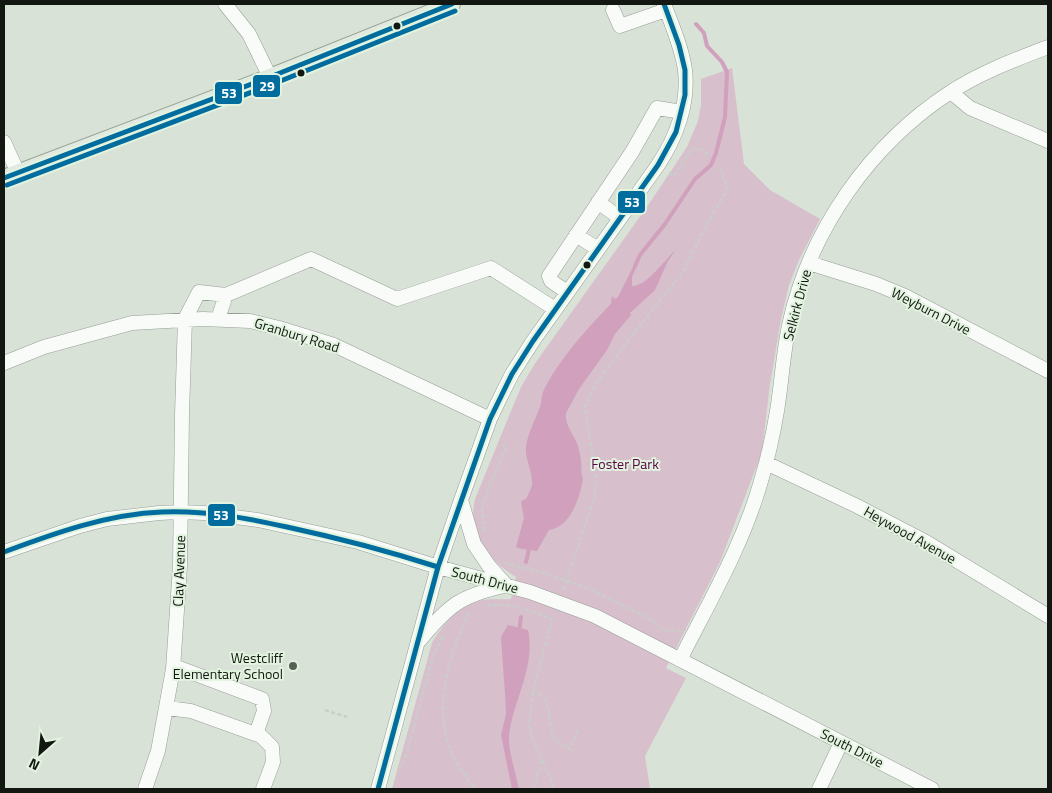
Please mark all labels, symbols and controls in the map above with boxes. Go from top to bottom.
unlabelled marker [392,21,402,31]
unlabelled marker [296,68,306,78]
line badge: 29 [252,74,281,98]
text: 29 [259,75,275,96]
line badge: 53 [214,81,243,105]
text: 53 [221,82,237,103]
line badge: 53 [617,190,646,214]
text: 53 [624,191,640,212]
unlabelled marker [582,260,592,270]
street label: Selkirk Drive [777,267,816,343]
street label: Weyburn Drive [888,282,975,340]
street label: Granbury Road [252,312,342,357]
park label: Foster Park [591,453,659,474]
street label: Heywood Avenue [860,500,960,569]
line badge: 53 [207,503,236,527]
text: 53 [213,504,229,525]
street label: Clay Avenue [167,535,190,607]
street label: South Drive [449,561,521,599]
place label: Westcliff Elementary School [173,647,283,684]
marker: Westcliff Elementary School [287,660,299,672]
street label: South Drive [817,723,888,772]
north arrow [15,728,65,778]
text: N [25,753,43,777]

